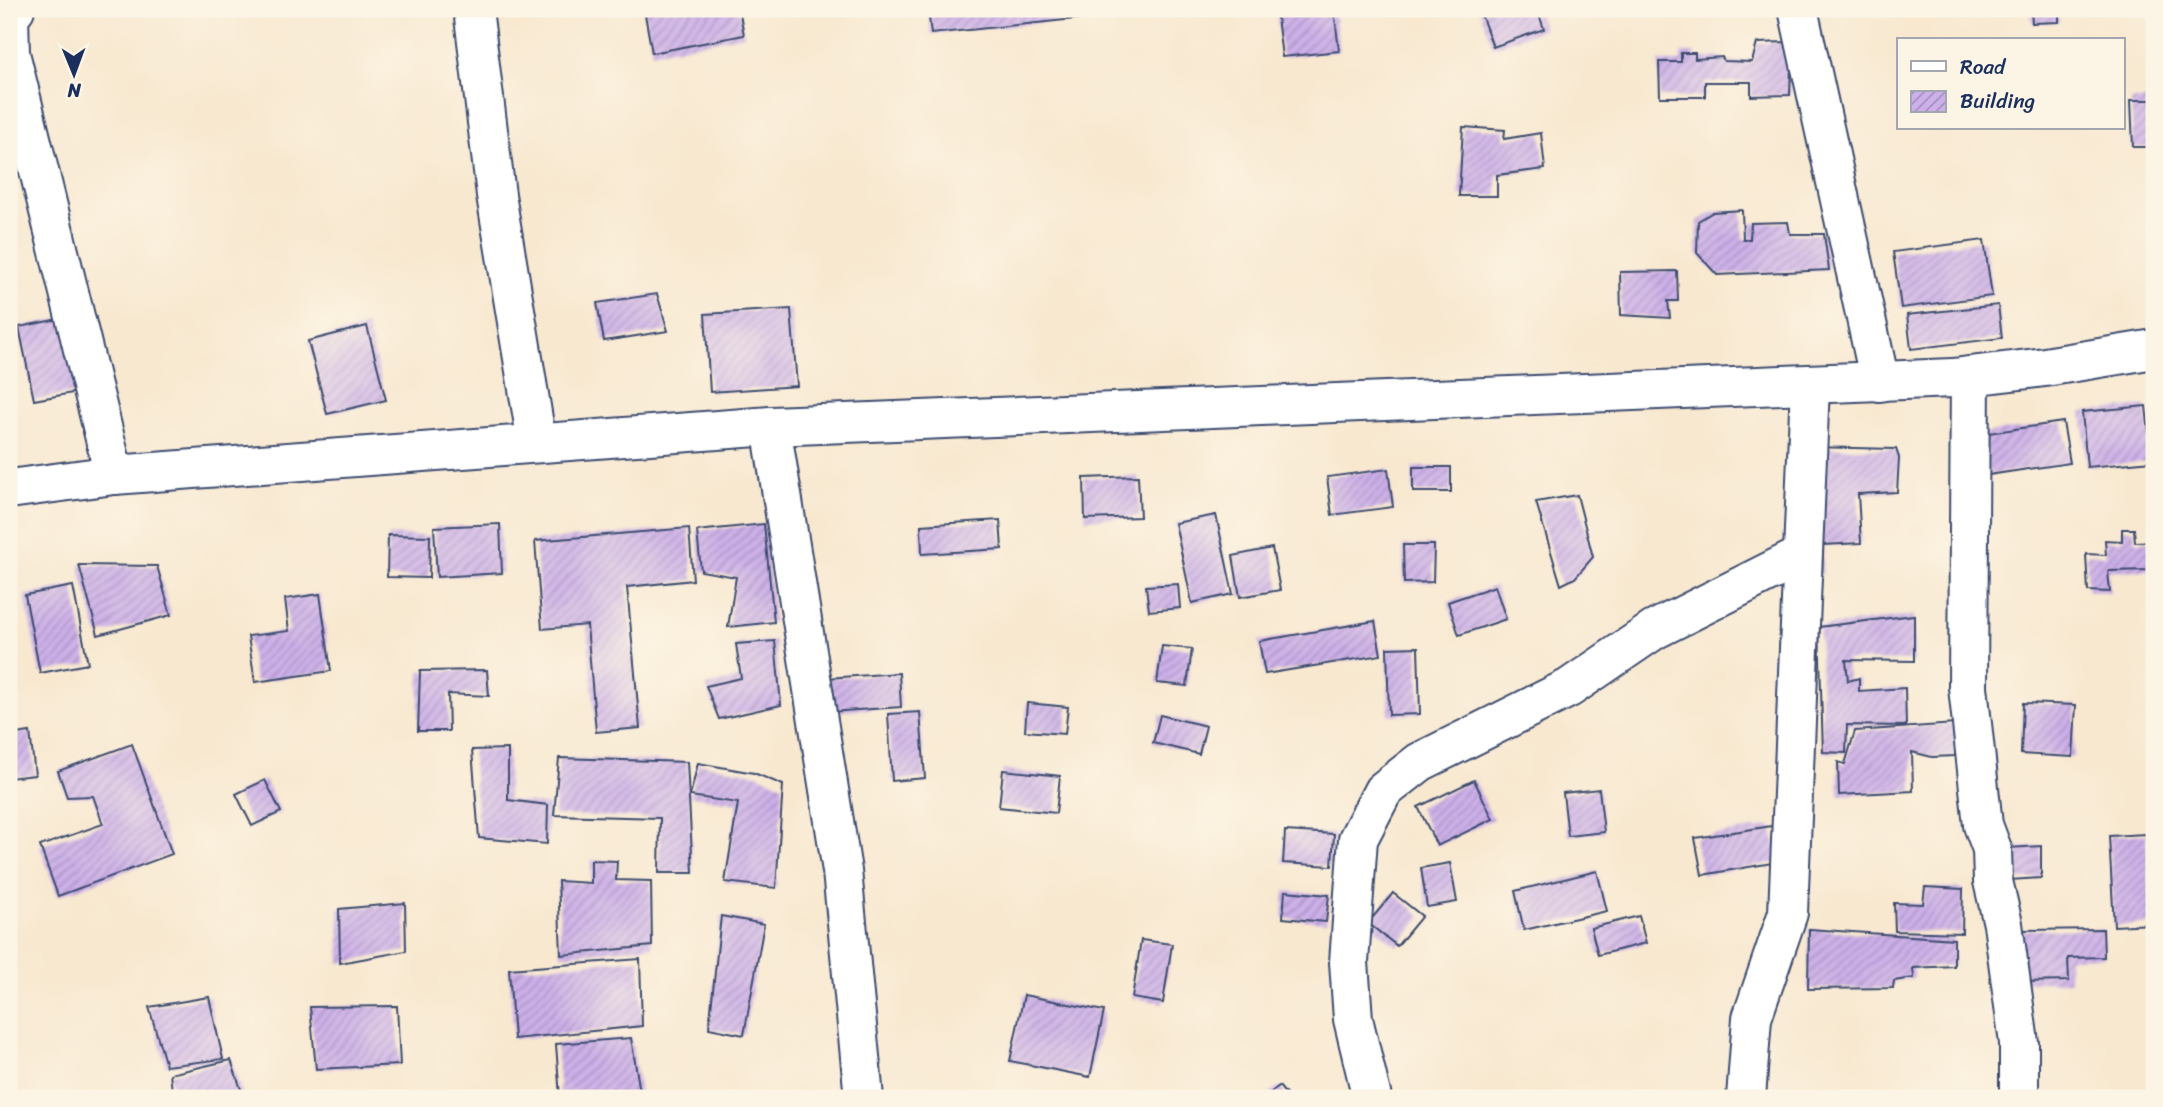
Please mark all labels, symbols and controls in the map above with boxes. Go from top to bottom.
north arrow [38,38,108,108]
legend [1897,38,2124,130]
text: Road [1960,48,2007,86]
text: N [67,74,82,107]
text: Building [1960,82,2036,120]

